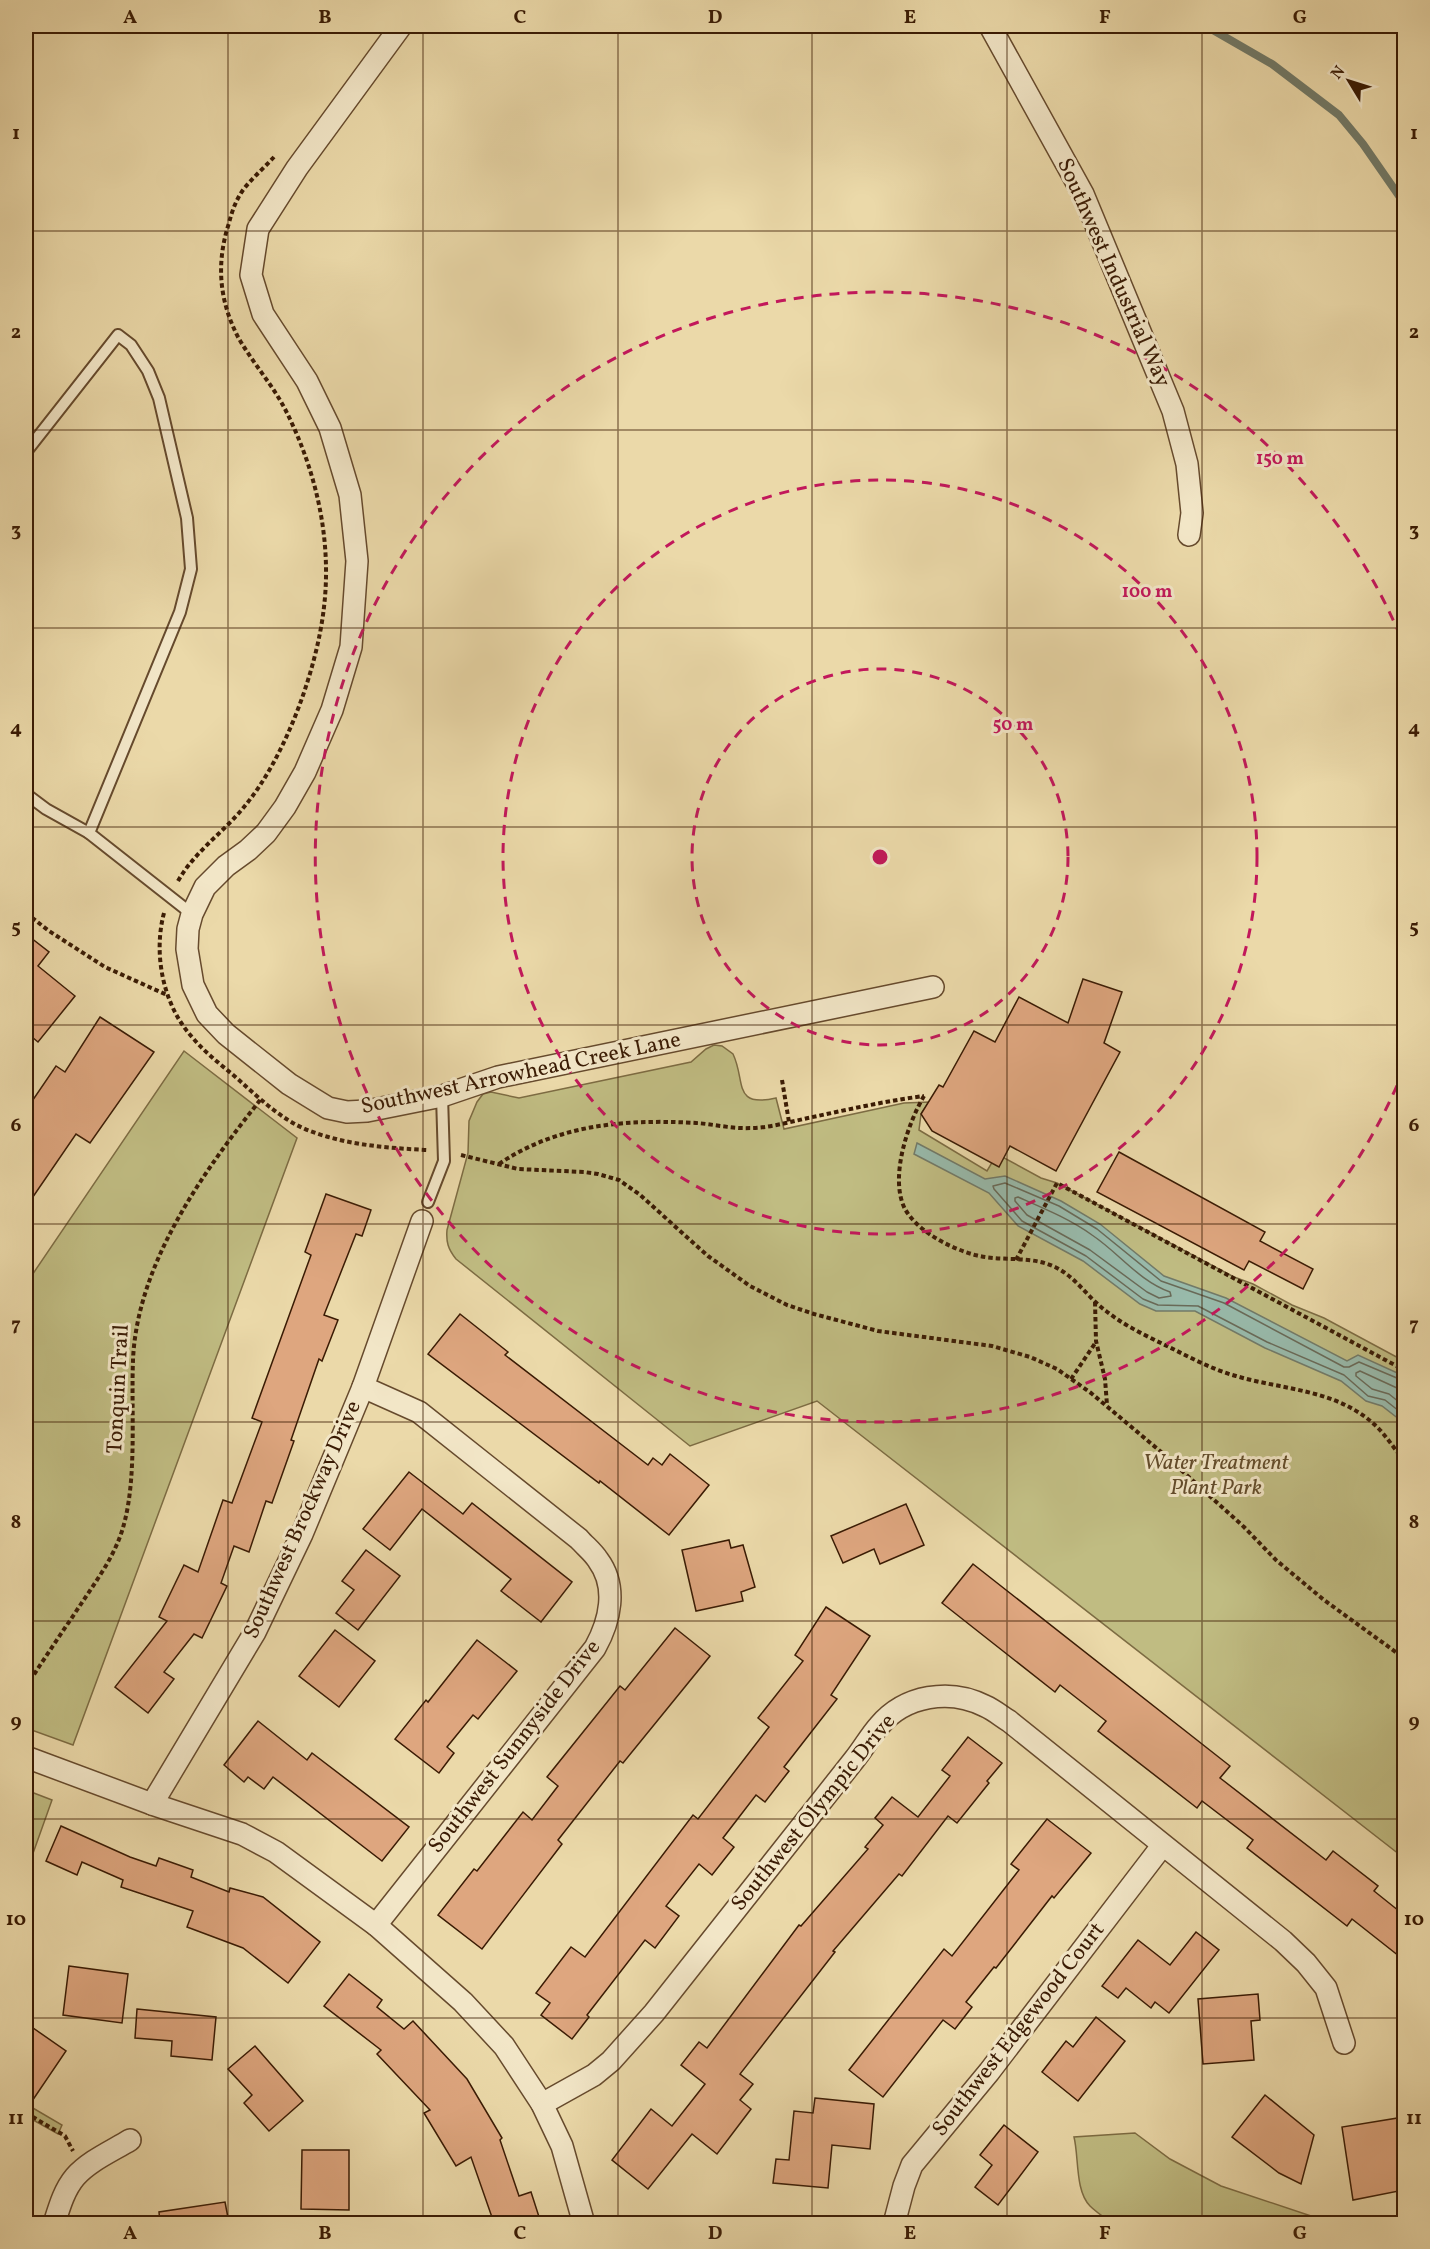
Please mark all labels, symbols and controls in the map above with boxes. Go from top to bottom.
text: A [123,4,137,32]
text: B [318,4,332,32]
text: C [514,4,527,32]
text: D [708,4,722,32]
text: E [904,4,916,32]
text: F [1099,4,1111,32]
text: G [1293,4,1307,32]
north arrow [1319,51,1379,111]
text: N [1327,61,1351,84]
text: 1 [12,120,20,148]
text: 1 [1410,120,1418,148]
street label: Southwest Industrial Way [1048,154,1178,393]
text: 2 [11,319,21,347]
text: 2 [1409,319,1419,347]
text: 150 m [1256,447,1304,472]
text: 3 [11,517,21,545]
text: 3 [1409,517,1419,545]
text: 100 m [1122,580,1172,605]
text: 50 m [993,713,1033,738]
text: 4 [10,715,22,743]
text: 4 [1408,715,1420,743]
centre of rings [870,847,890,867]
text: 5 [11,914,21,942]
text: 5 [1409,914,1419,942]
street label: Southwest Arrowhead Creek Lane [358,1025,684,1123]
text: 6 [11,1112,22,1140]
text: 6 [1409,1112,1420,1140]
text: 7 [11,1311,21,1339]
text: 7 [1409,1311,1419,1339]
street label: Tonquin Trail [100,1324,138,1454]
street label: Southwest Brockway Drive [236,1396,370,1644]
park label: Water Treatment Plant Park [1143,1448,1290,1504]
text: 8 [11,1509,21,1537]
text: 8 [1409,1509,1419,1537]
street label: Southwest Sunnyside Drive [422,1634,608,1860]
text: 9 [10,1708,22,1736]
street label: Southwest Olympic Drive [724,1708,904,1918]
text: 9 [1408,1708,1420,1736]
text: 10 [6,1906,26,1934]
text: 10 [1404,1906,1424,1934]
street label: Southwest Edgewood Court [925,1916,1113,2144]
text: 11 [8,2105,24,2133]
text: 11 [1406,2105,1422,2133]
text: A [123,2220,137,2248]
text: B [318,2220,332,2248]
text: C [514,2220,527,2248]
text: D [708,2220,722,2248]
text: E [904,2220,916,2248]
text: F [1099,2220,1111,2248]
text: G [1293,2220,1307,2248]

